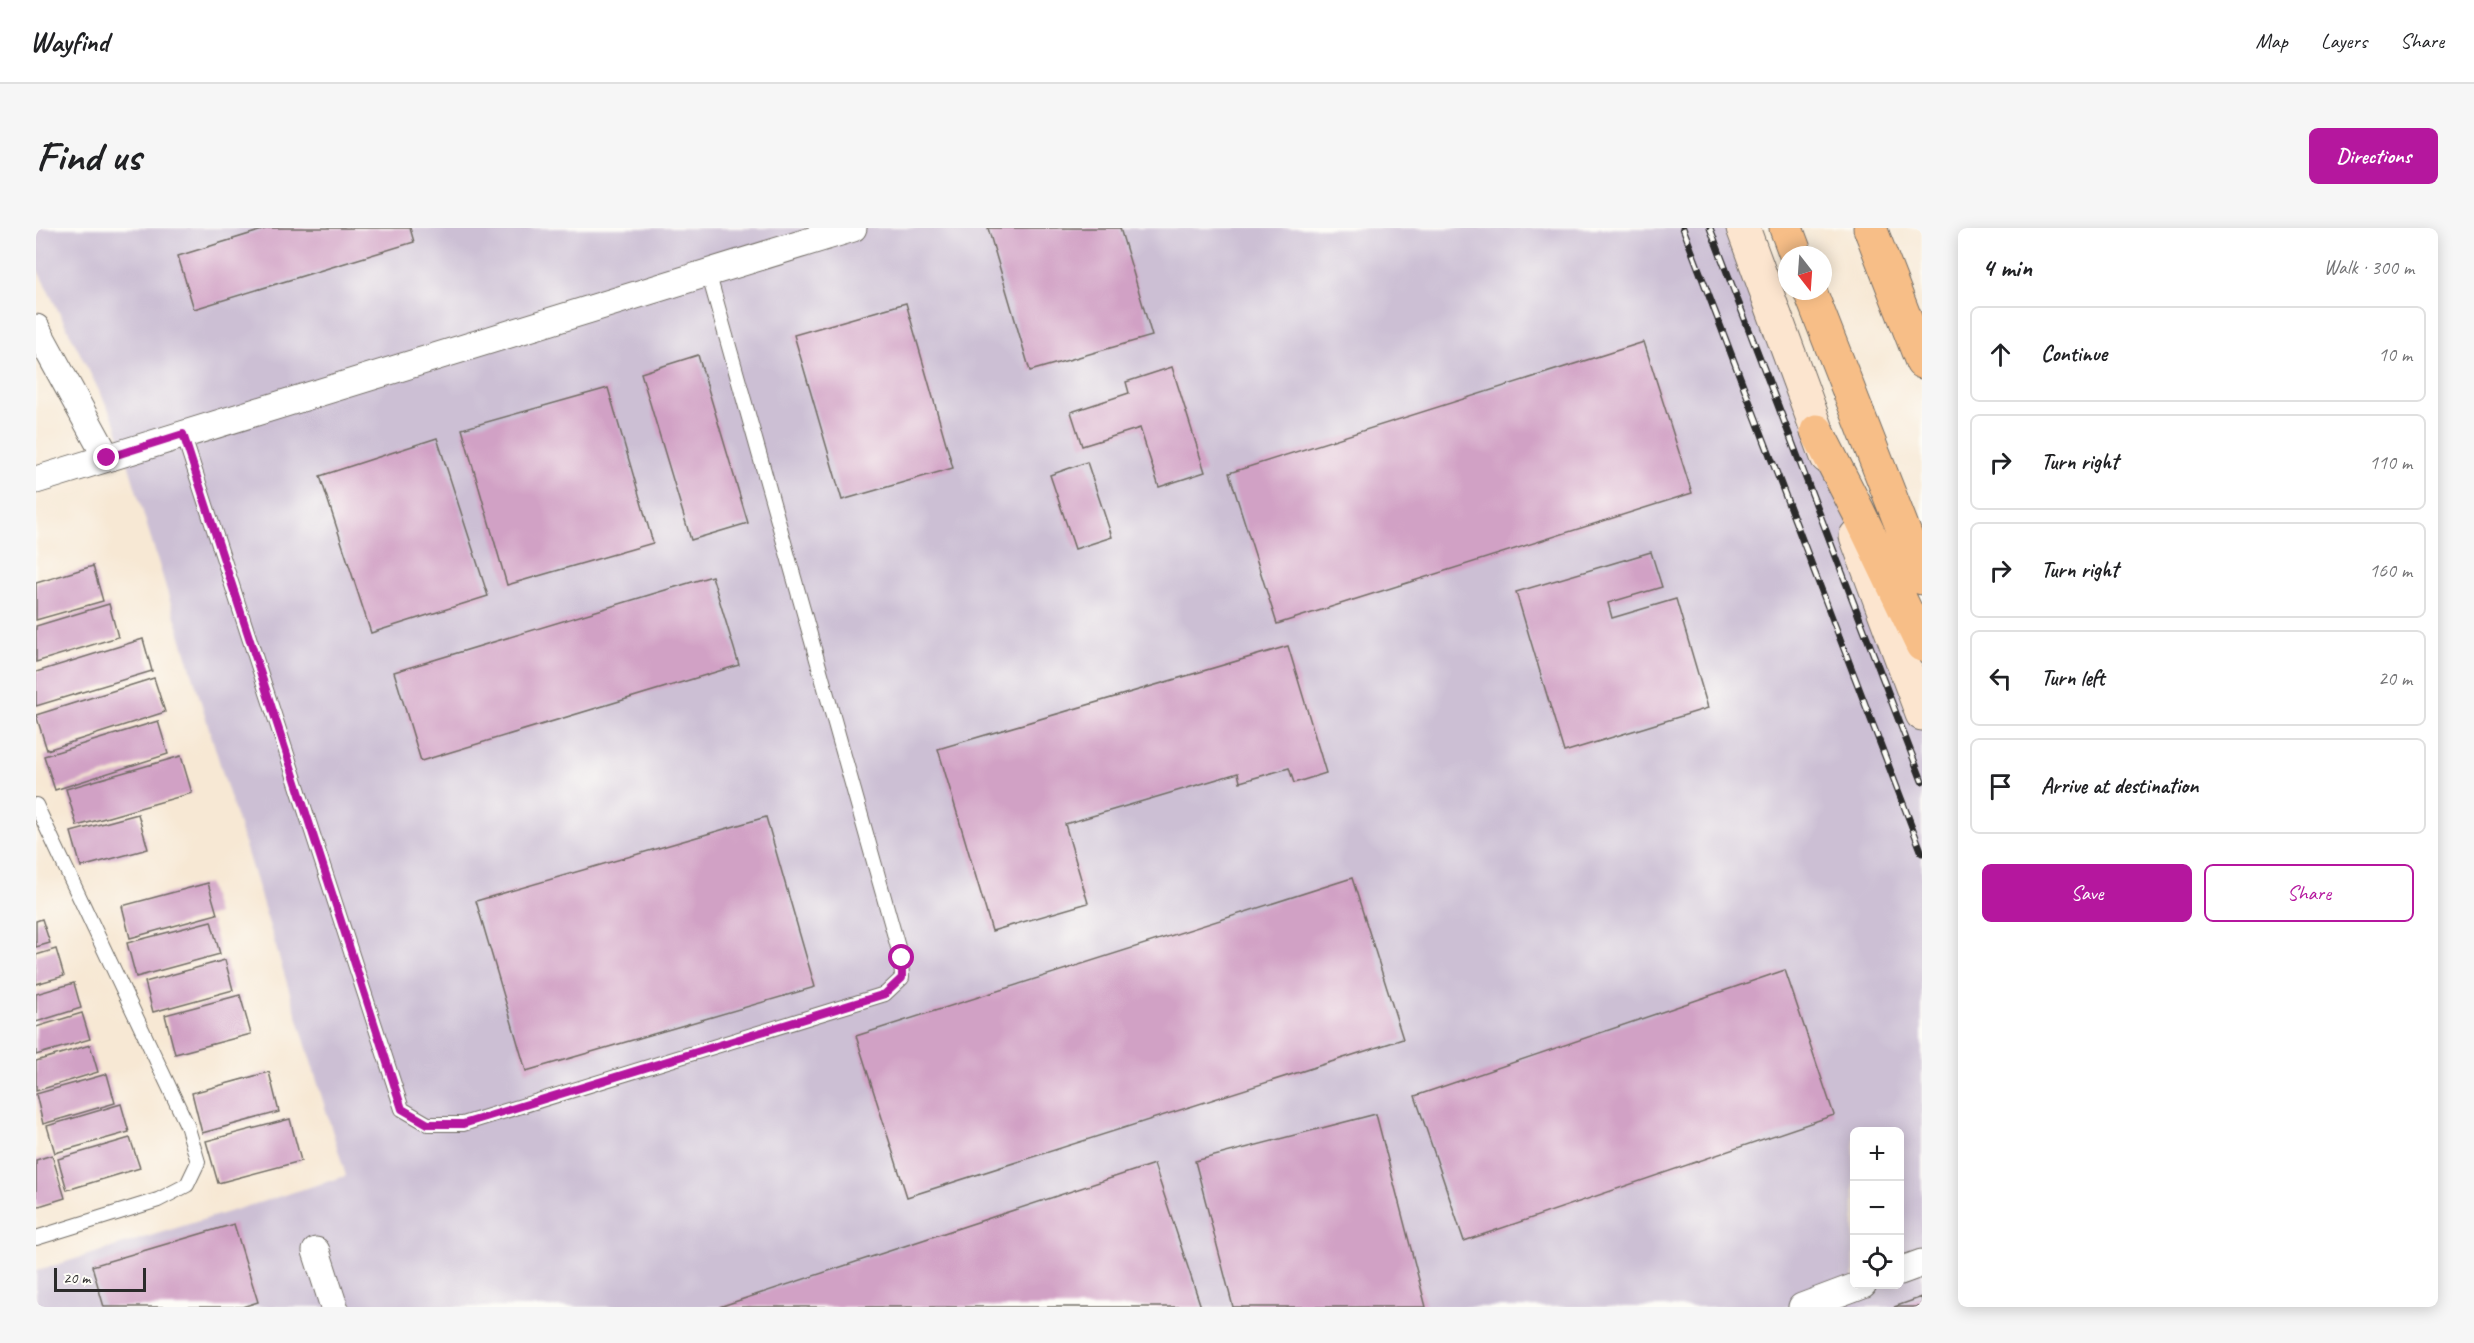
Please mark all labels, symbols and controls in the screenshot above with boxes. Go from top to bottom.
text: Wayfind [30,24,109,59]
text: Map [2255,28,2288,54]
text: Layers [2321,28,2367,54]
text: Share [2400,28,2444,54]
button: Directions [2309,128,2438,184]
text: Find us [36,130,141,183]
north arrow [1778,246,1832,300]
text: 4 min [1982,251,2032,284]
text: Walk · 300 m [2324,255,2414,280]
icon: ahead [1984,338,2017,371]
text: Continue [2041,340,2107,368]
text: 10 m [2378,342,2412,367]
route end [93,444,119,470]
icon: right [1984,446,2017,479]
text: Turn right [2041,448,2118,476]
text: 110 m [2369,450,2412,475]
icon: right [1984,554,2017,587]
text: Turn right [2041,556,2118,584]
text: 160 m [2369,558,2412,583]
icon: left [1984,662,2017,695]
text: Turn left [2041,664,2105,692]
text: 20 m [2378,666,2412,691]
icon: arrive [1984,770,2017,803]
text: Arrive at destination [2041,772,2198,800]
button: Save [1982,864,2192,922]
button: Share [2204,864,2414,922]
route start [888,944,914,970]
map controls [1850,1127,1904,1289]
button: + [1850,1127,1904,1181]
button: − [1850,1181,1904,1235]
button: locate [1850,1235,1904,1289]
scale bar [54,1265,146,1292]
text: 20 m [63,1268,90,1288]

